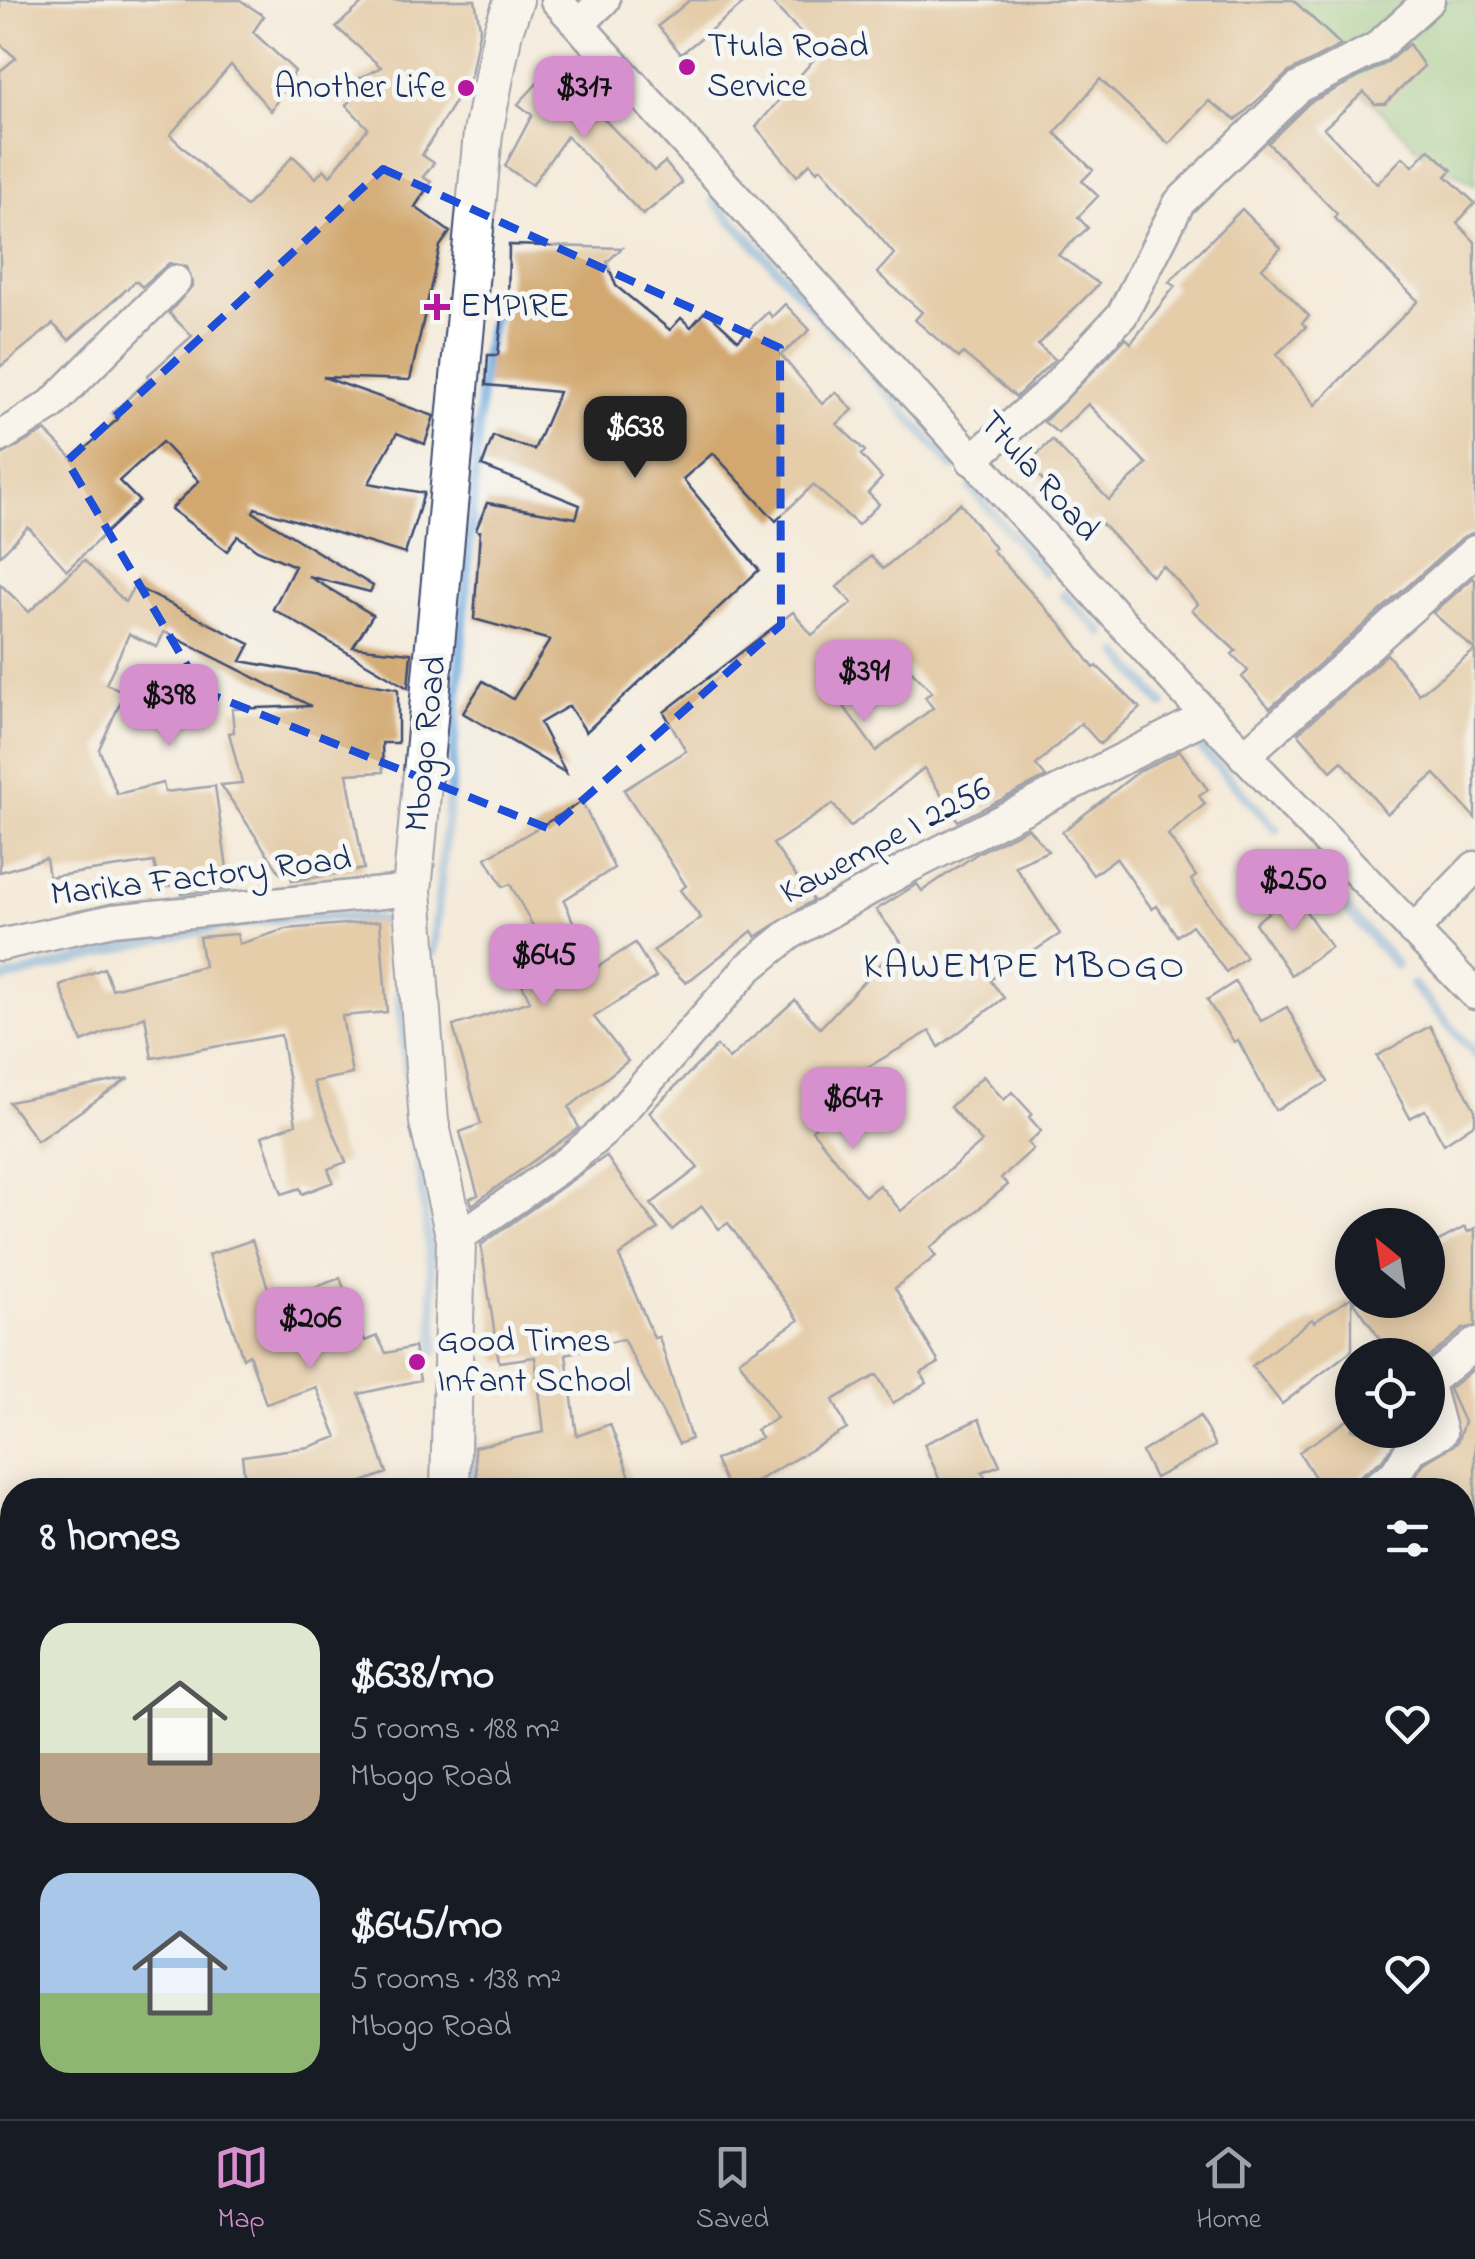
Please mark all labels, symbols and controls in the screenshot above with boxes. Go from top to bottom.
place label: Ttula Road Service [707,22,868,113]
pin: $317 [525,56,643,141]
marker: Ttula Road Service [676,56,698,78]
place label: Another Life [274,63,446,114]
text: $317 [556,65,612,112]
marker: Another Life [455,77,477,99]
place label: EMPIRE [460,282,569,333]
marker: EMPIRE [424,294,450,320]
pin: $638 [576,396,694,481]
street label: Ttula Road [965,400,1111,554]
text: $638 [606,405,664,452]
pin: $391 [805,640,923,725]
text: $391 [838,649,890,696]
street label: Mbogo Road [392,653,462,835]
pin: $398 [110,664,228,749]
text: $398 [142,673,196,720]
street label: Kawempe I 2256 [771,765,1001,919]
street label: Marika Factory Road [48,834,354,922]
pin: $250 [1234,849,1352,934]
text: $250 [1259,858,1327,905]
pin: $645 [485,924,603,1009]
text: $645 [512,933,576,980]
district label: KAWEMPE MBOGO [863,940,1187,996]
pin: $647 [794,1067,912,1152]
text: $647 [823,1076,883,1123]
north arrow [1335,1208,1445,1318]
map controls [1335,1208,1445,1448]
pin: $206 [251,1287,369,1372]
text: $206 [278,1296,342,1343]
place label: Good Times Infant School [437,1317,631,1408]
button: locate [1335,1338,1445,1448]
marker: Good Times Infant School [406,1351,428,1373]
text: 8 homes [40,1508,181,1569]
icon: filters [1380,1511,1435,1566]
text: $638/mo [350,1646,494,1707]
icon: home [120,1663,240,1783]
icon: heart [1380,1696,1435,1751]
text: 5 rooms · 188 m² [350,1707,560,1754]
text: Mbogo Road [350,1754,512,1801]
text: $645/mo [350,1896,503,1957]
icon: home [120,1913,240,2033]
icon: heart [1380,1946,1435,2001]
text: 5 rooms · 138 m² [350,1957,561,2004]
text: Mbogo Road [350,2004,512,2051]
tab: Map [214,2140,269,2241]
tab: Saved [696,2140,769,2241]
tab: Home [1196,2140,1261,2241]

